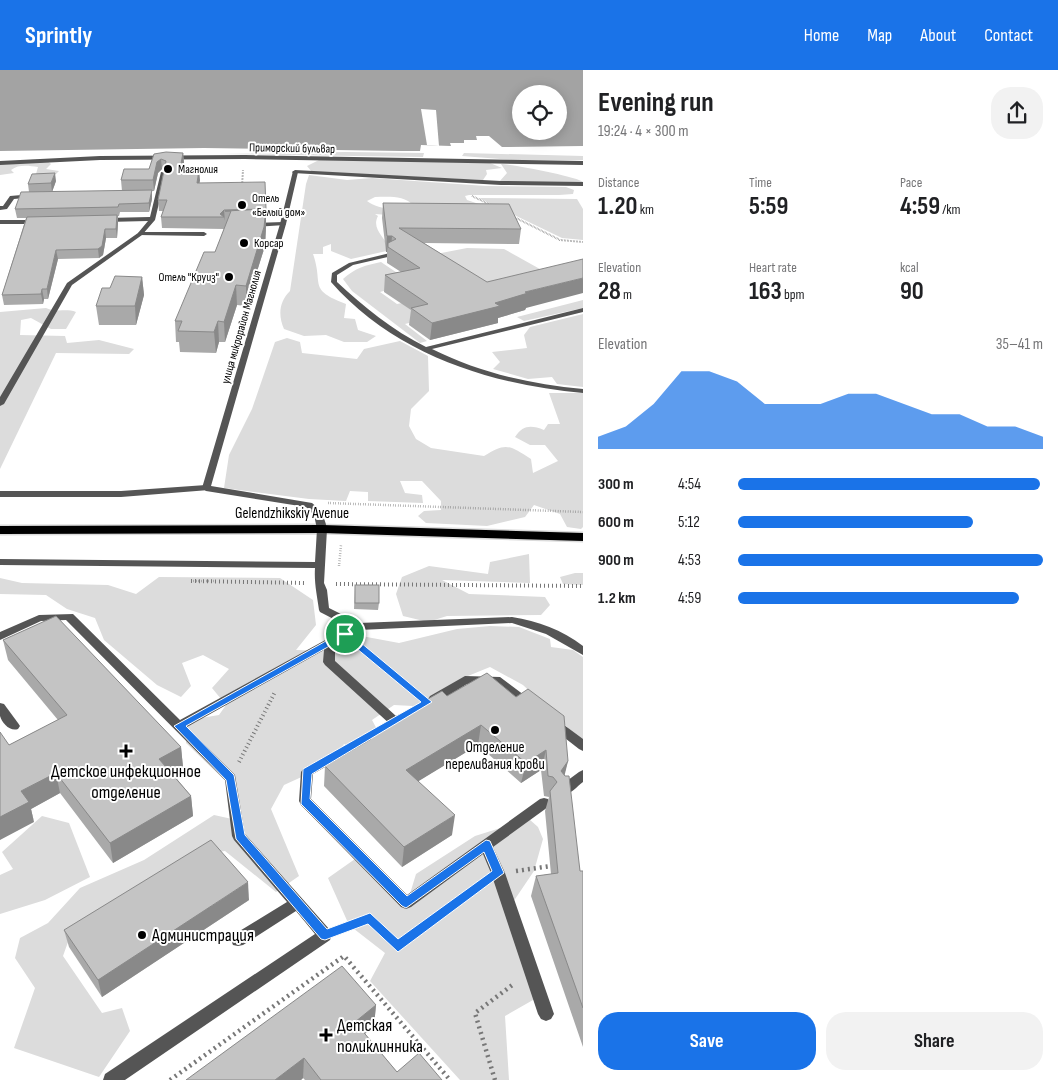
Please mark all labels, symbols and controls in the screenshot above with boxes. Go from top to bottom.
text: Sprintly [25,21,92,50]
text: Home [804,25,839,46]
text: Map [867,25,892,46]
text: About [920,25,956,46]
text: Contact [984,25,1033,46]
map controls [512,85,567,140]
button: locate [512,85,567,140]
text: Evening run [598,86,714,119]
button: share [991,87,1043,139]
text: 19:24 · 4 × 300 m [598,122,689,141]
street label: Приморский бульвар [249,140,335,157]
place label: Магнолия [178,162,218,177]
marker: Магнолия [162,163,174,175]
text: Distance [598,174,639,191]
text: Time [749,174,772,191]
text: Pace [900,174,922,191]
place label: Отель «Белый дом» [252,191,306,220]
text: 1.20 [598,191,637,222]
text: 5:59 [749,191,788,222]
text: 4:59 [900,191,940,222]
marker: Отель «Белый дом» [236,199,248,211]
text: km [637,201,654,218]
text: /km [940,201,960,218]
place label: Корсар [254,236,284,251]
marker: Корсар [238,237,250,249]
text: Elevation [598,259,641,276]
text: Heart rate [749,259,797,276]
text: kcal [900,259,919,276]
street label: улица микрорайон Магнолия [218,268,265,386]
place label: Отель "Круиз" [159,270,219,285]
marker: Отель "Круиз" [223,271,235,283]
text: 28 [598,276,621,307]
text: 163 [749,276,782,307]
text: 90 [900,276,924,307]
text: m [621,286,632,303]
text: bpm [782,286,805,303]
text: Elevation [598,335,647,354]
text: 35–41 m [996,335,1043,354]
text: 300 m [598,475,634,494]
text: 4:54 [678,475,701,494]
street label: Gelendzhikskiy Avenue [235,504,349,523]
text: 600 m [598,513,634,532]
text: 5:12 [678,513,700,532]
text: 900 m [598,551,634,570]
text: 4:53 [678,551,701,570]
text: 1.2 km [598,589,636,608]
text: 4:59 [678,589,701,608]
pin [324,613,366,655]
icon: arrive [331,620,359,648]
marker: Отделение переливания крови [489,724,501,736]
place label: Отделение переливания крови [445,738,545,774]
marker: Детское инфекционное отделение [119,744,133,758]
place label: Детское инфекционное отделение [51,761,201,803]
place label: Администрация [151,925,254,946]
marker: Администрация [136,929,148,941]
button: Save [598,1012,816,1070]
button: Share [826,1012,1043,1070]
place label: Детская поликлинника [337,1015,423,1057]
marker: Детская поликлинника [319,1028,333,1042]

